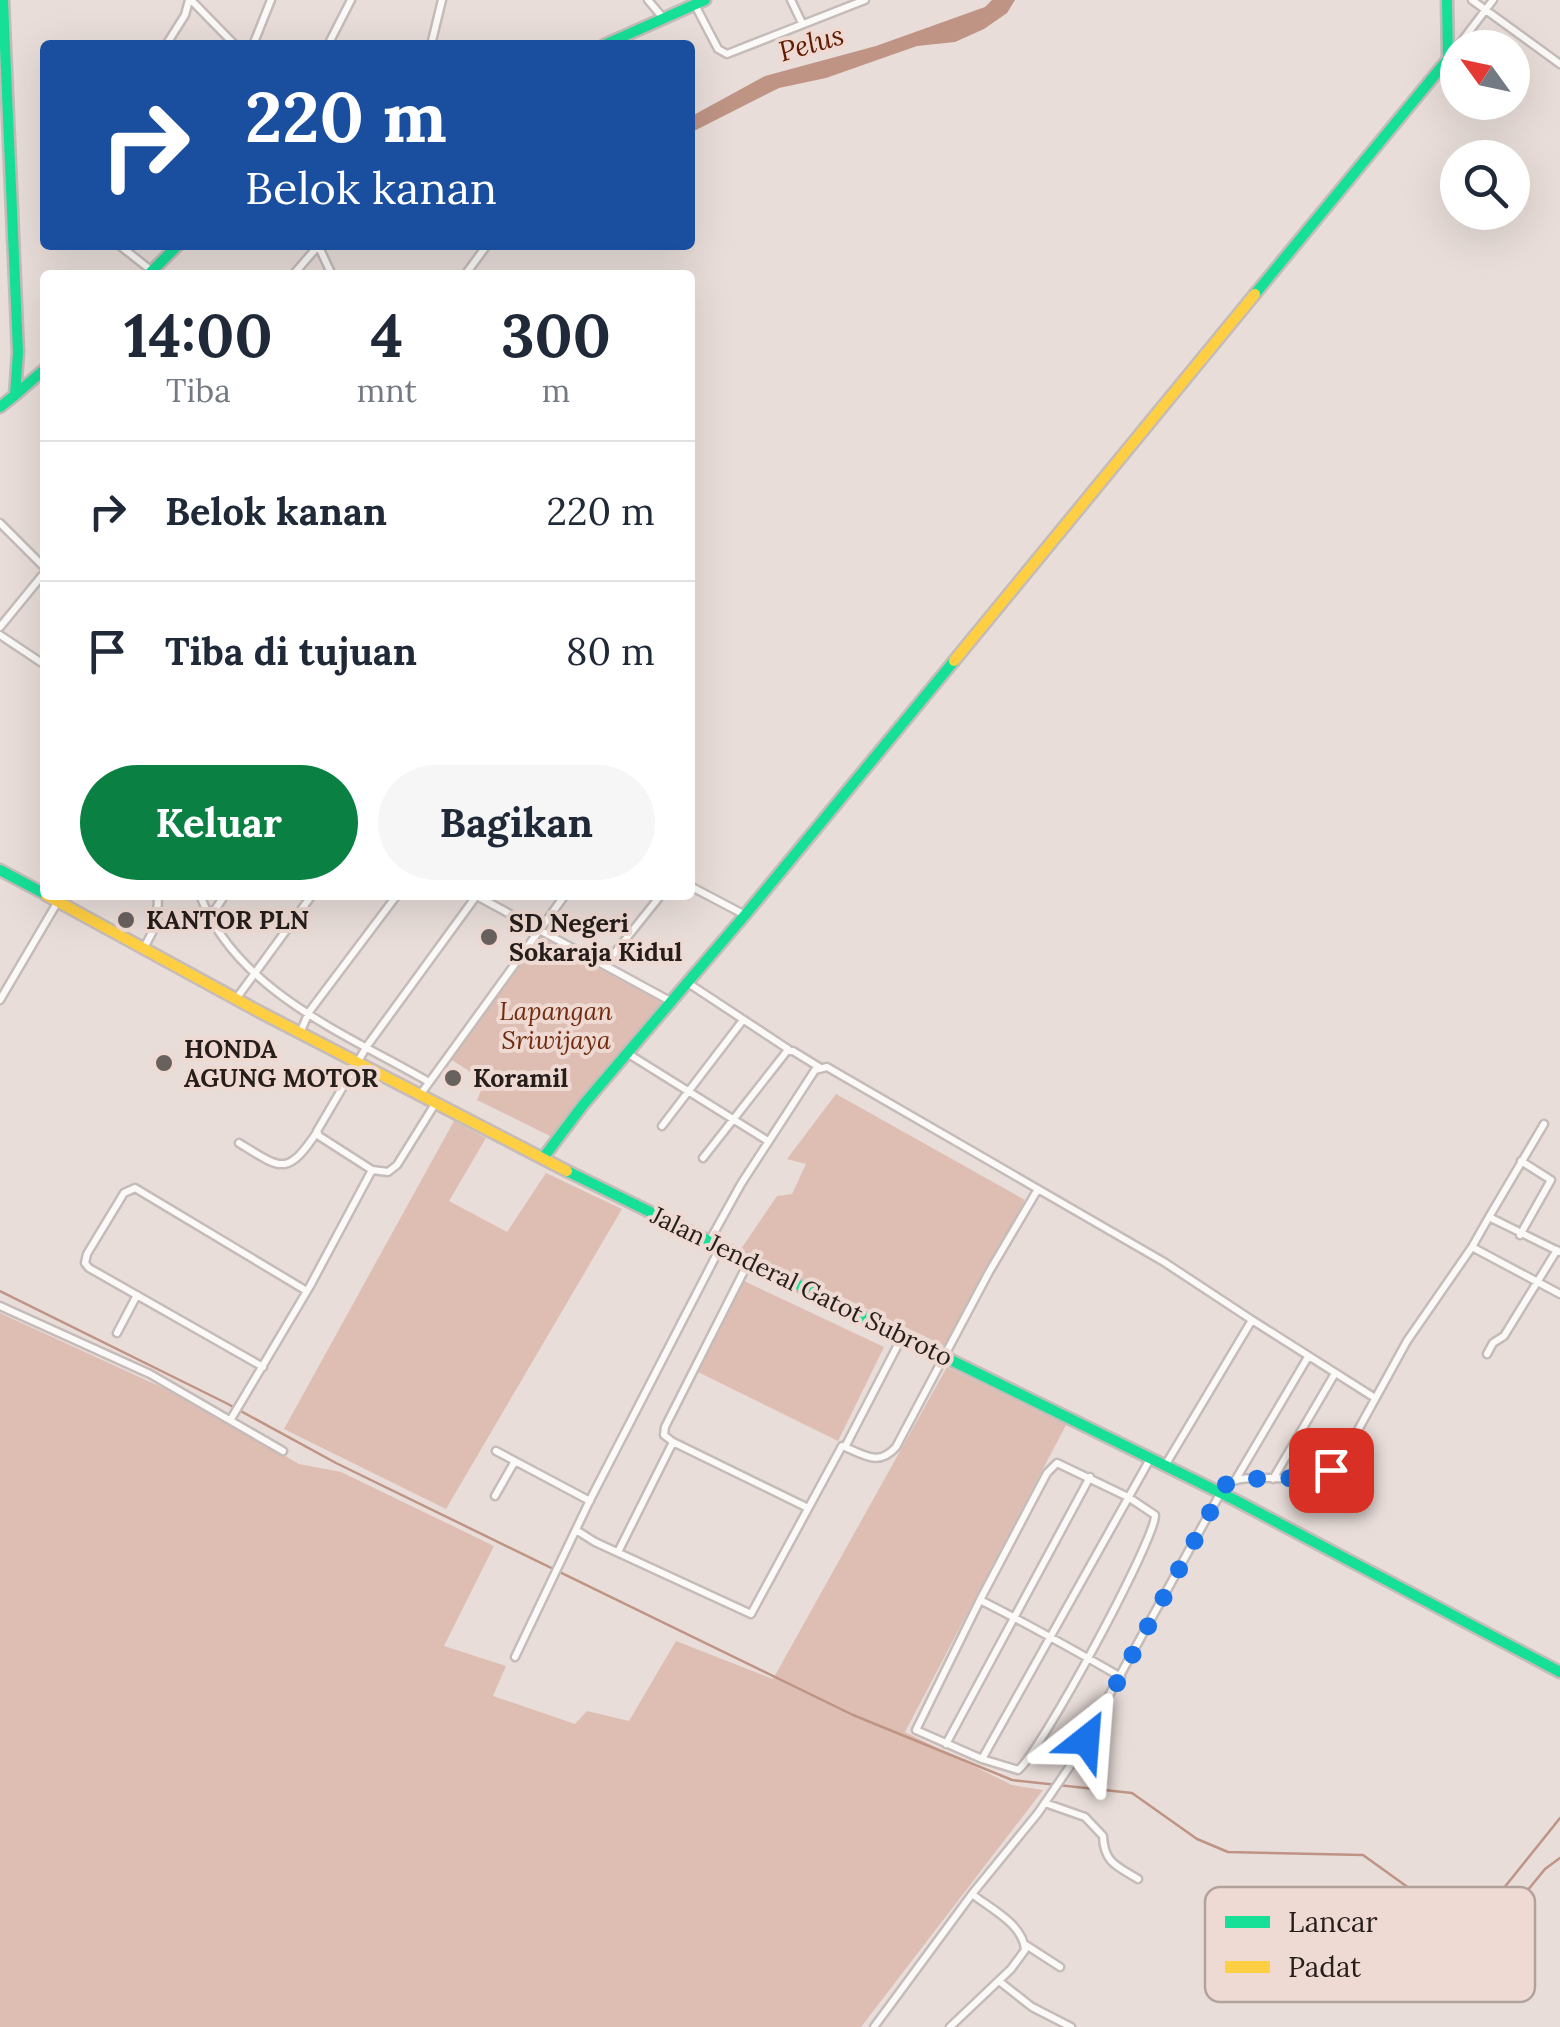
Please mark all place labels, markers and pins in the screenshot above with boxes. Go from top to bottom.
place label: KANTOR PLN [146,904,309,936]
place label: SD Negeri Sokaraja Kidul [509,907,682,968]
marker: KANTOR PLN [115,909,137,931]
marker: SD Negeri Sokaraja Kidul [478,926,500,948]
place label: HONDA AGUNG MOTOR [184,1033,378,1094]
marker: HONDA AGUNG MOTOR [153,1052,175,1074]
place label: Koramil [473,1062,568,1094]
marker: Koramil [442,1067,464,1089]
pin [1289,1428,1374,1513]

